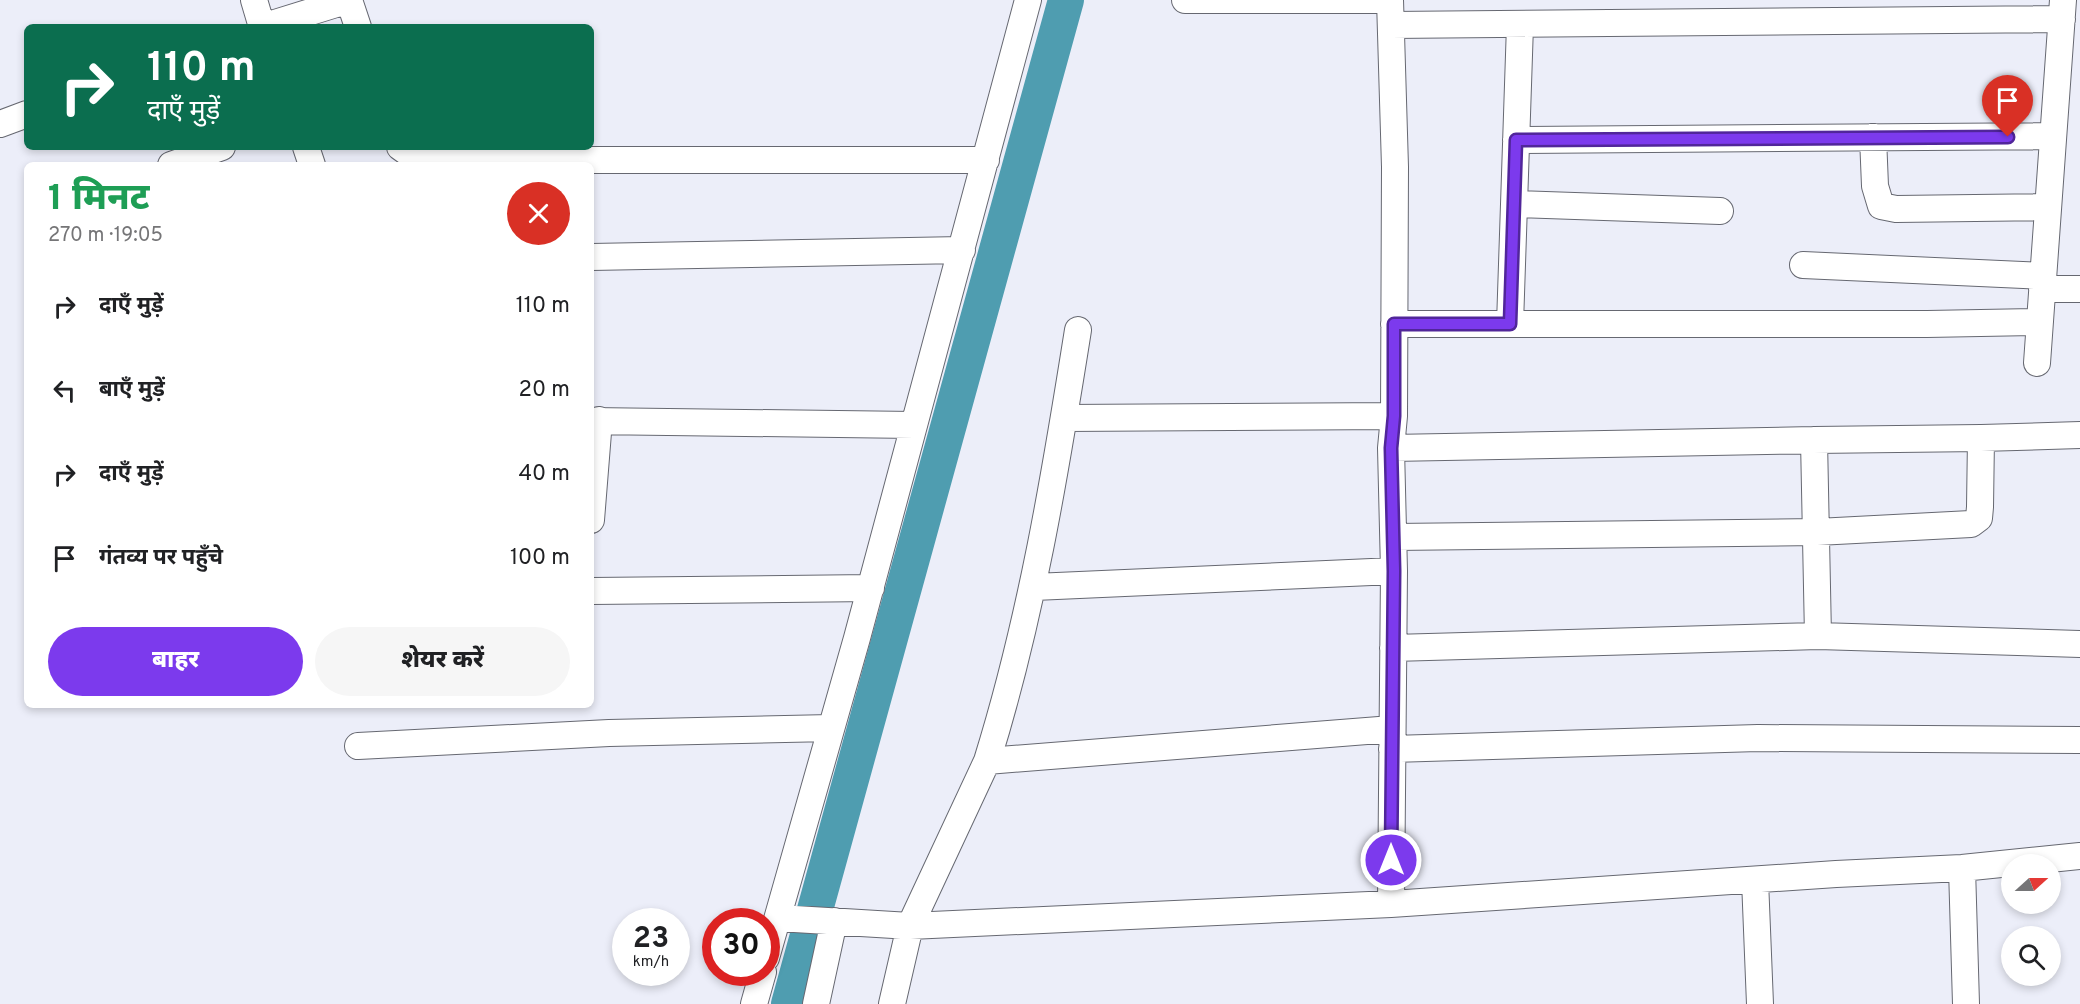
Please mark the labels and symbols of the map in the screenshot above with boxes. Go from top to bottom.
pin [1982,75,2033,137]
position arrow [1359,828,1423,892]
north arrow [2001,854,2061,914]
speed limit sign: 30 [702,908,780,986]

